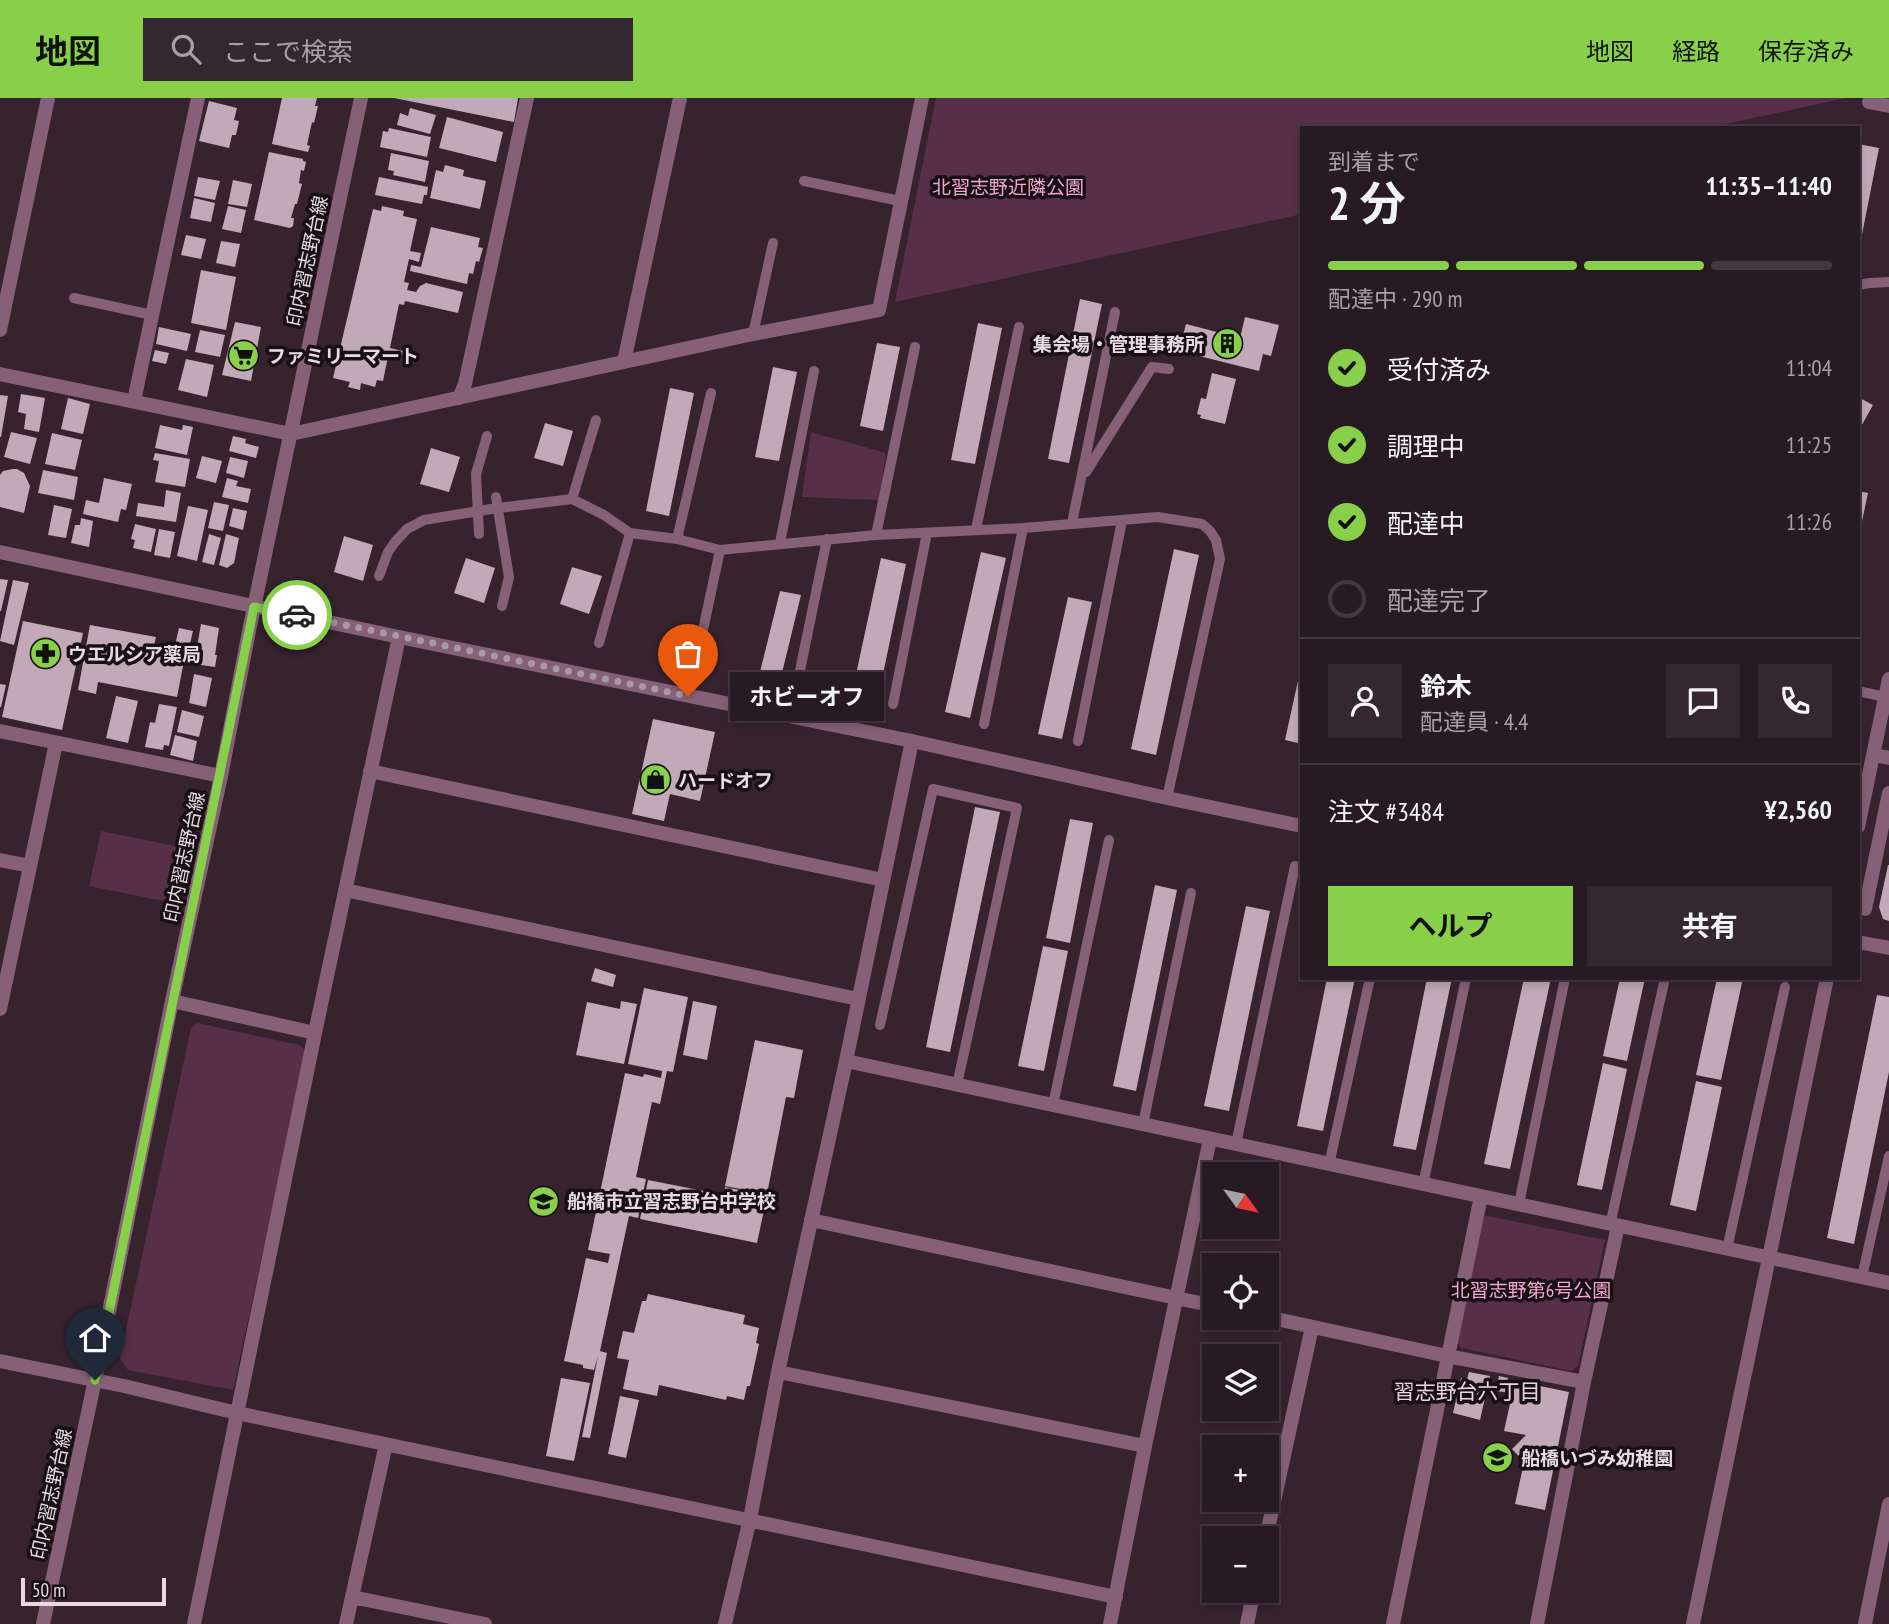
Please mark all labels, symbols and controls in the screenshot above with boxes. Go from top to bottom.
search box [143,18,633,81]
text: 地図 [35,29,101,72]
icon: search [167,30,205,68]
text: ここで検索 [223,35,353,68]
text: 地図 [1586,36,1634,67]
text: 経路 [1672,36,1720,67]
text: 保存済み [1758,36,1854,67]
text: 到着まで [1328,147,1420,176]
text: 11:35–11:40 [1705,169,1832,202]
text: 2 分 [1328,173,1405,233]
park label: 北習志野近隣公園 [932,175,1084,199]
street label: 印内習志野台線 [281,193,333,329]
text: 配達中 · 290 m [1328,284,1463,313]
building icon: 集会場・管理事務所 [1210,327,1244,361]
place label: 集会場・管理事務所 [1033,332,1204,356]
supermarket icon: ファミリーマート [227,339,261,373]
place label: ファミリーマート [267,344,419,368]
icon: check [1328,349,1366,387]
text: 受付済み [1387,353,1491,386]
text: 11:04 [1786,353,1832,382]
icon: check [1328,426,1366,464]
text: 調理中 [1387,430,1465,463]
text: 11:25 [1786,430,1832,459]
icon: check [1328,503,1366,541]
text: 配達中 [1387,507,1465,540]
text: 11:26 [1786,507,1832,536]
courier [262,580,332,650]
text: 配達完了 [1387,584,1491,617]
icon: car [278,596,316,634]
pin [658,624,718,696]
icon: bag [669,635,707,673]
pharmacy icon: ウエルシア薬局 [28,637,62,671]
place label: ウエルシア薬局 [68,642,201,666]
button: person [1328,664,1402,738]
button: chat [1666,664,1740,738]
button: phone [1758,664,1832,738]
text: 鈴木 [1420,670,1472,703]
callout: ホビーオフ [730,672,884,720]
text: ホビーオフ [750,682,865,711]
text: 配達員 · 4.4 [1420,707,1528,736]
shop icon: ハードオフ [638,763,672,797]
place label: ハードオフ [678,768,773,792]
street label: 印内習志野台線 [158,789,210,925]
text: ¥2,560 [1764,793,1832,826]
text: 注文 #3484 [1328,795,1444,828]
button: ヘルプ [1328,886,1573,966]
button: 共有 [1587,886,1832,966]
north arrow [1202,1162,1279,1239]
map controls [1202,1162,1279,1603]
school or university icon: 船橋市立習志野台中学校 [527,1184,561,1218]
place label: 船橋市立習志野台中学校 [567,1189,776,1213]
button: locate [1202,1253,1279,1330]
park label: 北習志野第6号公園 [1451,1278,1611,1302]
pin [65,1308,125,1380]
icon: home [76,1319,114,1357]
button: layers [1202,1344,1279,1421]
district label: 習志野台六丁目 [1394,1378,1541,1405]
street label: 印内習志野台線 [25,1426,77,1562]
button: + [1202,1435,1279,1512]
school or university icon: 船橋いづみ幼稚園 [1481,1441,1515,1475]
place label: 船橋いづみ幼稚園 [1521,1446,1673,1470]
button: − [1202,1526,1279,1603]
scale bar [21,1575,166,1607]
text: 50 m [32,1578,66,1602]

